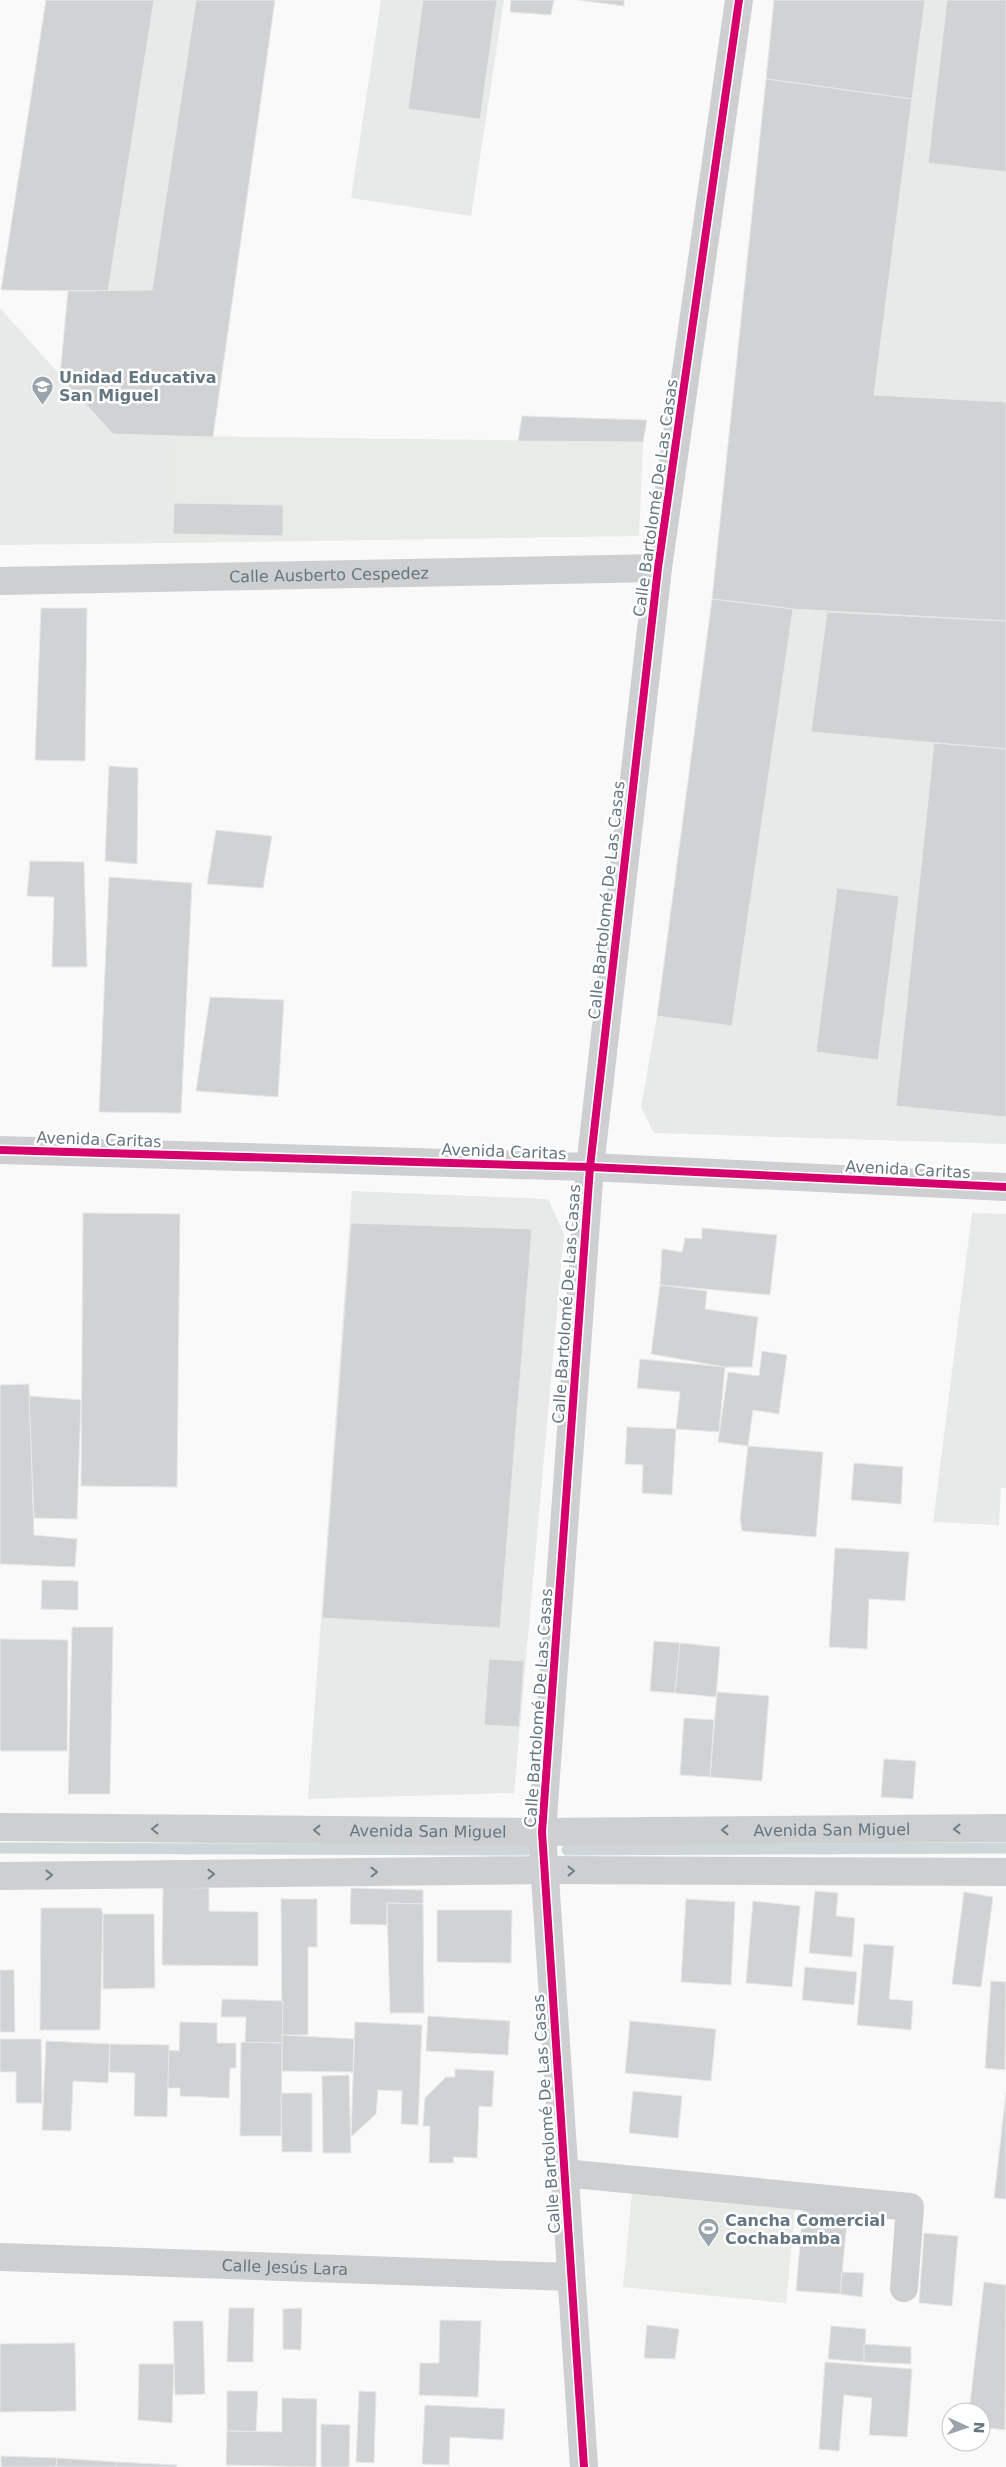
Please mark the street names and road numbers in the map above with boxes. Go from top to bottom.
street label: Calle Bartolomé De Las Casas [629,378,682,618]
street label: Calle Ausberto Cespedez [229,564,429,586]
street label: Calle Bartolomé De Las Casas [585,780,628,1020]
street label: Avenida Caritas [36,1128,162,1151]
street label: Avenida Caritas [441,1140,567,1163]
street label: Avenida Caritas [845,1157,971,1182]
street label: Calle Bartolomé De Las Casas [549,1184,584,1424]
street label: Calle Bartolomé De Las Casas [521,1588,556,1828]
street label: Avenida San Miguel [753,1820,911,1840]
street label: Avenida San Miguel [349,1821,507,1842]
street label: Calle Bartolomé De Las Casas [529,1994,564,2234]
street label: Calle Jesús Lara [221,2256,348,2279]

